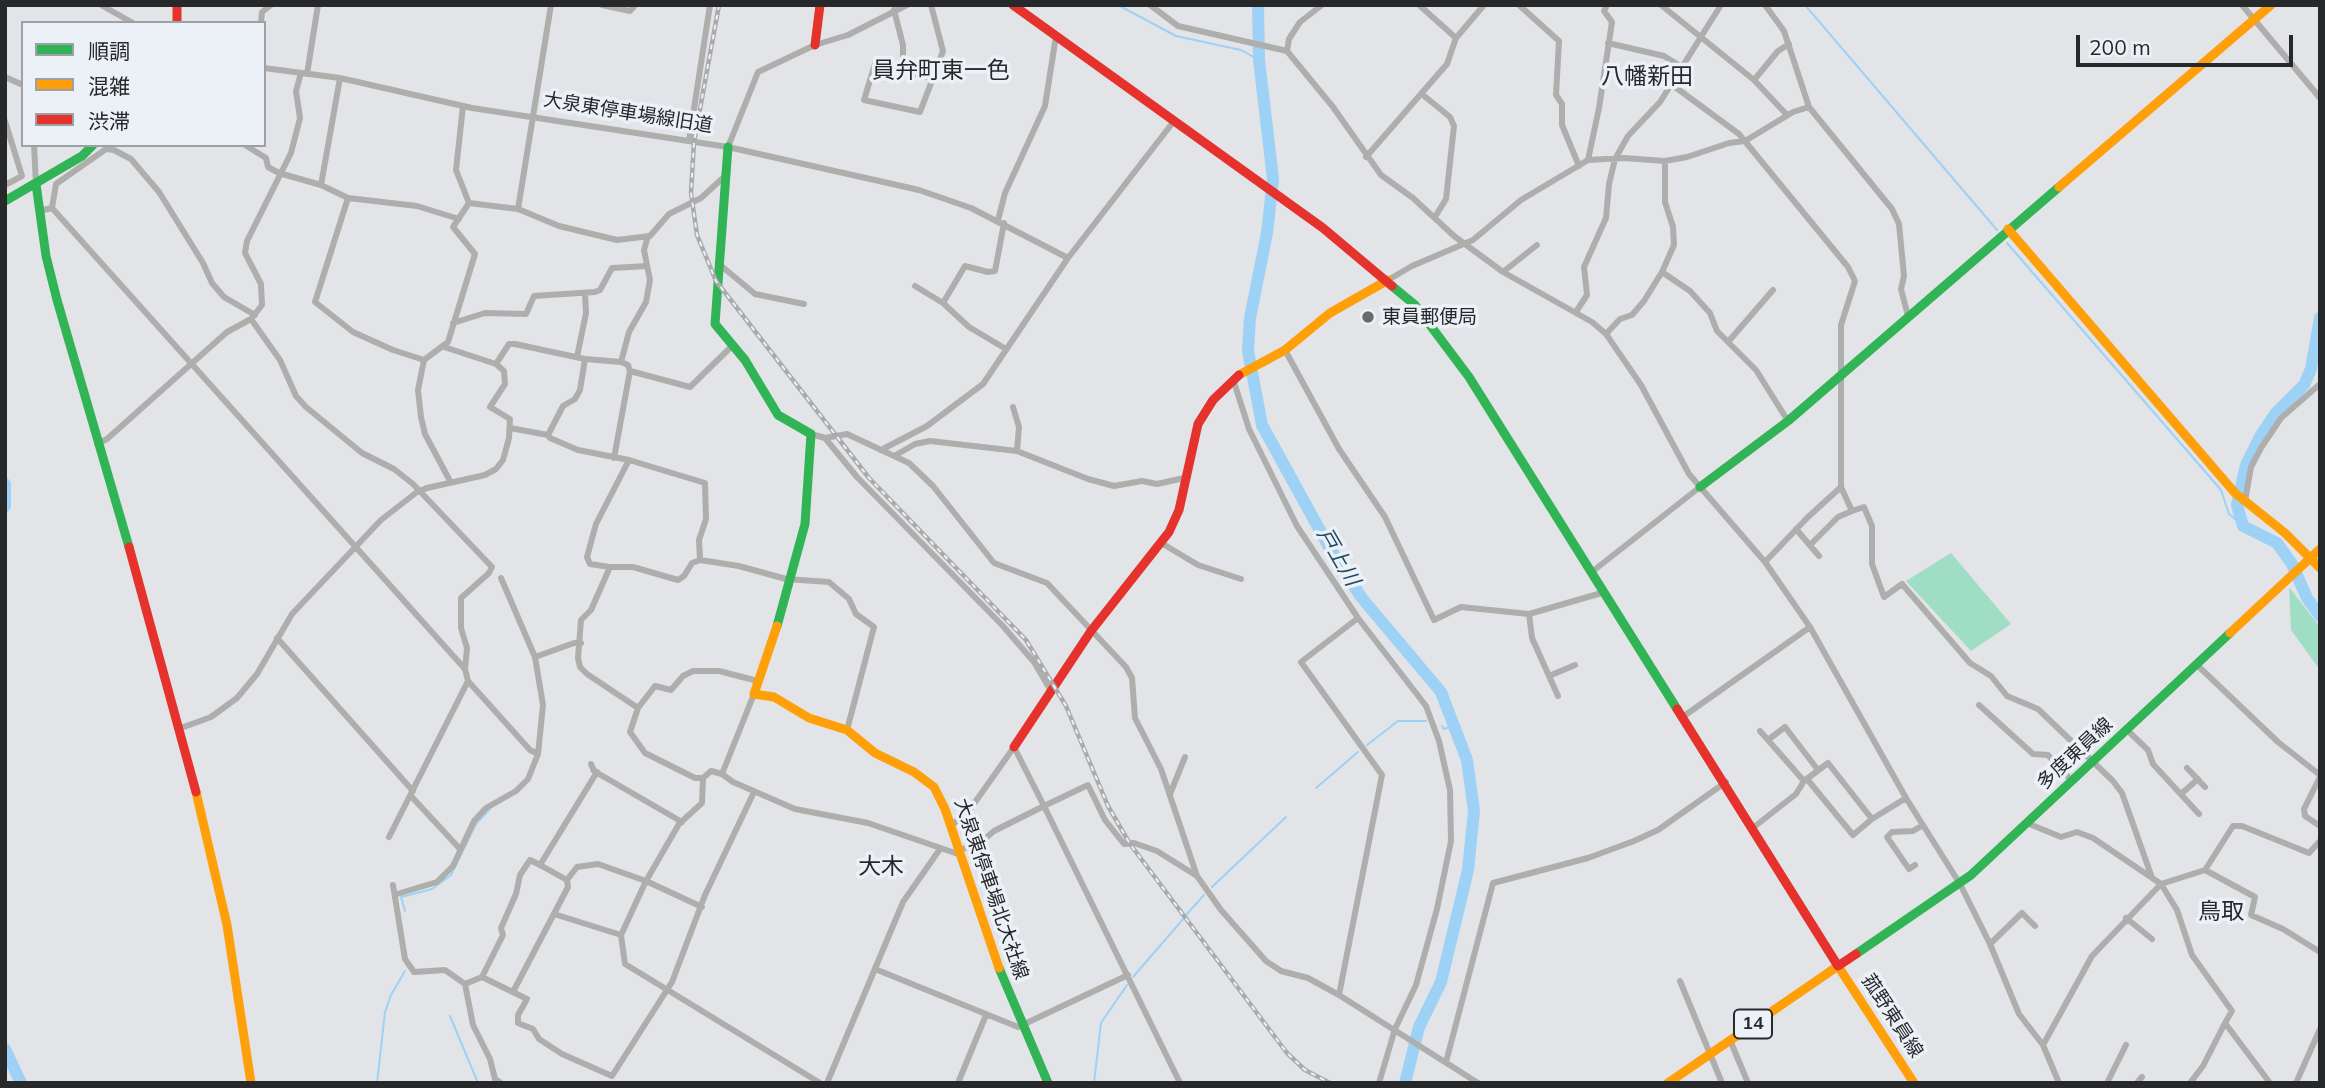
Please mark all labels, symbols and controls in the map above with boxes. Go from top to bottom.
legend [21,21,266,147]
scale bar [2080,21,2297,65]
text: 200 m [2089,34,2151,60]
text: 順調 [88,38,130,64]
district label: 員弁町東一色 [872,57,1010,85]
district label: 八幡新田 [1601,63,1693,91]
text: 混雑 [88,73,130,99]
street label: 大泉東停車場線旧道 [542,88,714,138]
text: 渋滞 [88,108,130,134]
place label: 東員郵便局 [1382,306,1477,328]
marker: 東員郵便局 [1360,309,1376,325]
water label: 戸上川 [1311,523,1365,591]
street label: 多度東員線 [2032,713,2118,795]
street label: 大泉東停車場北大社線 [949,795,1033,983]
district label: 大木 [858,853,904,881]
district label: 鳥取 [2198,898,2244,926]
street label: 菰野東員線 [1857,970,1927,1062]
road number: 14 [1734,1009,1772,1038]

